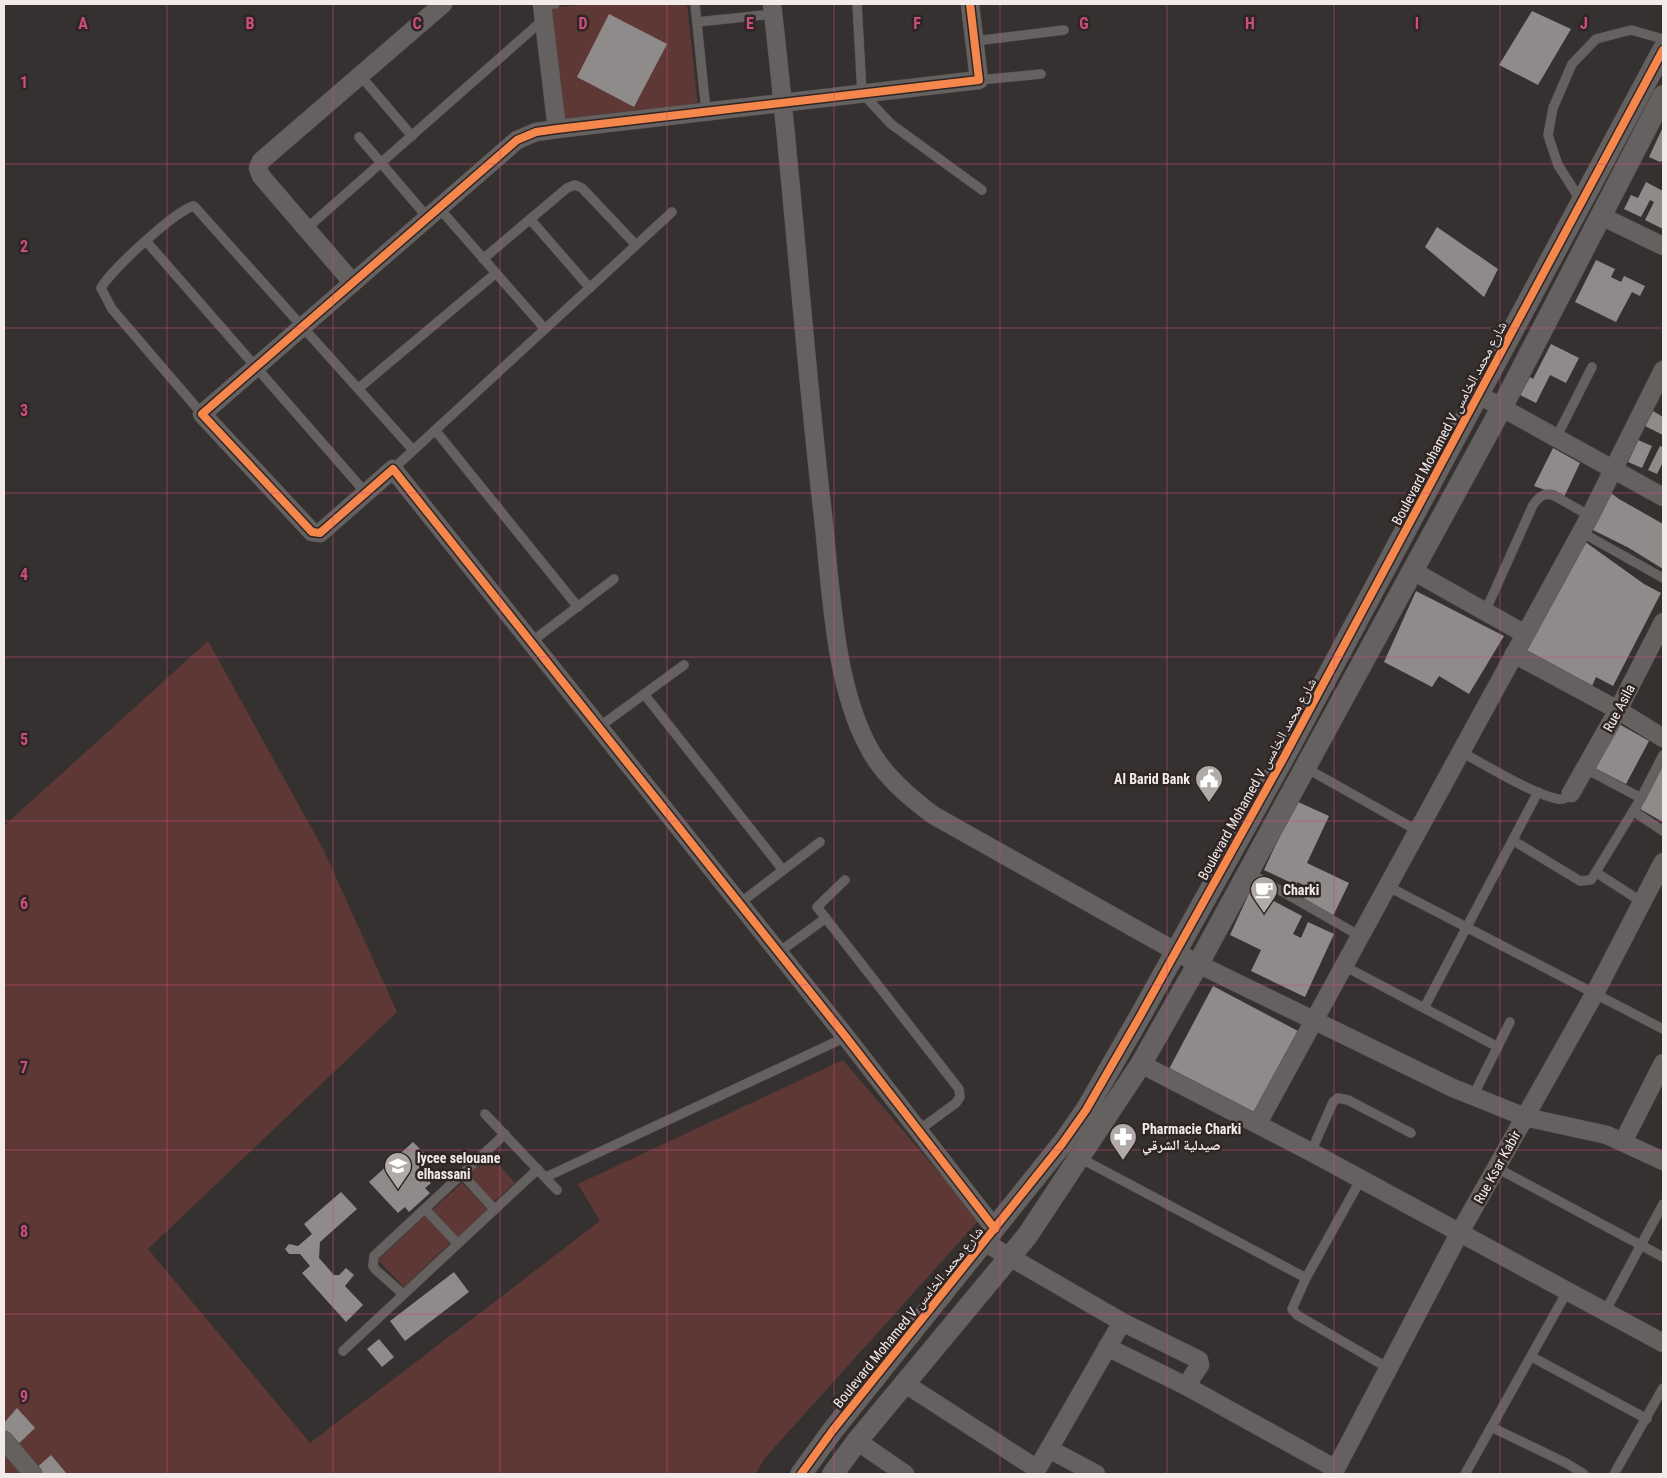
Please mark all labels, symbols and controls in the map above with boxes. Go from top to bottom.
text: A [78,14,88,33]
text: B [246,14,255,33]
text: C [412,14,422,33]
text: D [578,14,588,33]
text: E [746,14,754,33]
text: F [913,14,921,33]
text: G [1079,14,1089,33]
text: H [1245,14,1255,33]
text: I [1415,14,1419,33]
text: J [1580,14,1588,33]
text: 1 [20,73,28,92]
text: 2 [20,237,28,256]
street label: Boulevard Mohamed V شارع محمد الخامس [1388,318,1511,529]
text: 3 [20,401,28,420]
text: 4 [20,565,28,584]
street label: Boulevard Mohamed V شارع محمد الخامس [1195,675,1321,884]
street label: Rue Asila [1600,681,1638,735]
text: 5 [20,730,28,749]
public building icon: Al Barid Bank [1194,764,1224,803]
place label: Al Barid Bank [1114,771,1190,787]
cafe icon: Charki [1249,875,1279,914]
place label: Charki [1283,882,1319,898]
text: 6 [20,894,28,913]
text: 7 [20,1058,28,1077]
place label: Pharmacie Charki صيدلية الشرقي [1142,1121,1241,1156]
pharmacy icon: Pharmacie Charki صيدلية الشرقي [1108,1122,1138,1161]
street label: Rue Ksar Kabir [1470,1128,1524,1206]
place label: lycee selouane elhassani [417,1150,501,1182]
school or university icon: lycee selouane elhassani [383,1151,413,1190]
text: 8 [20,1222,28,1241]
street label: Boulevard Mohamed V شارع محمد الخامس [830,1223,988,1412]
text: 9 [20,1387,28,1406]

